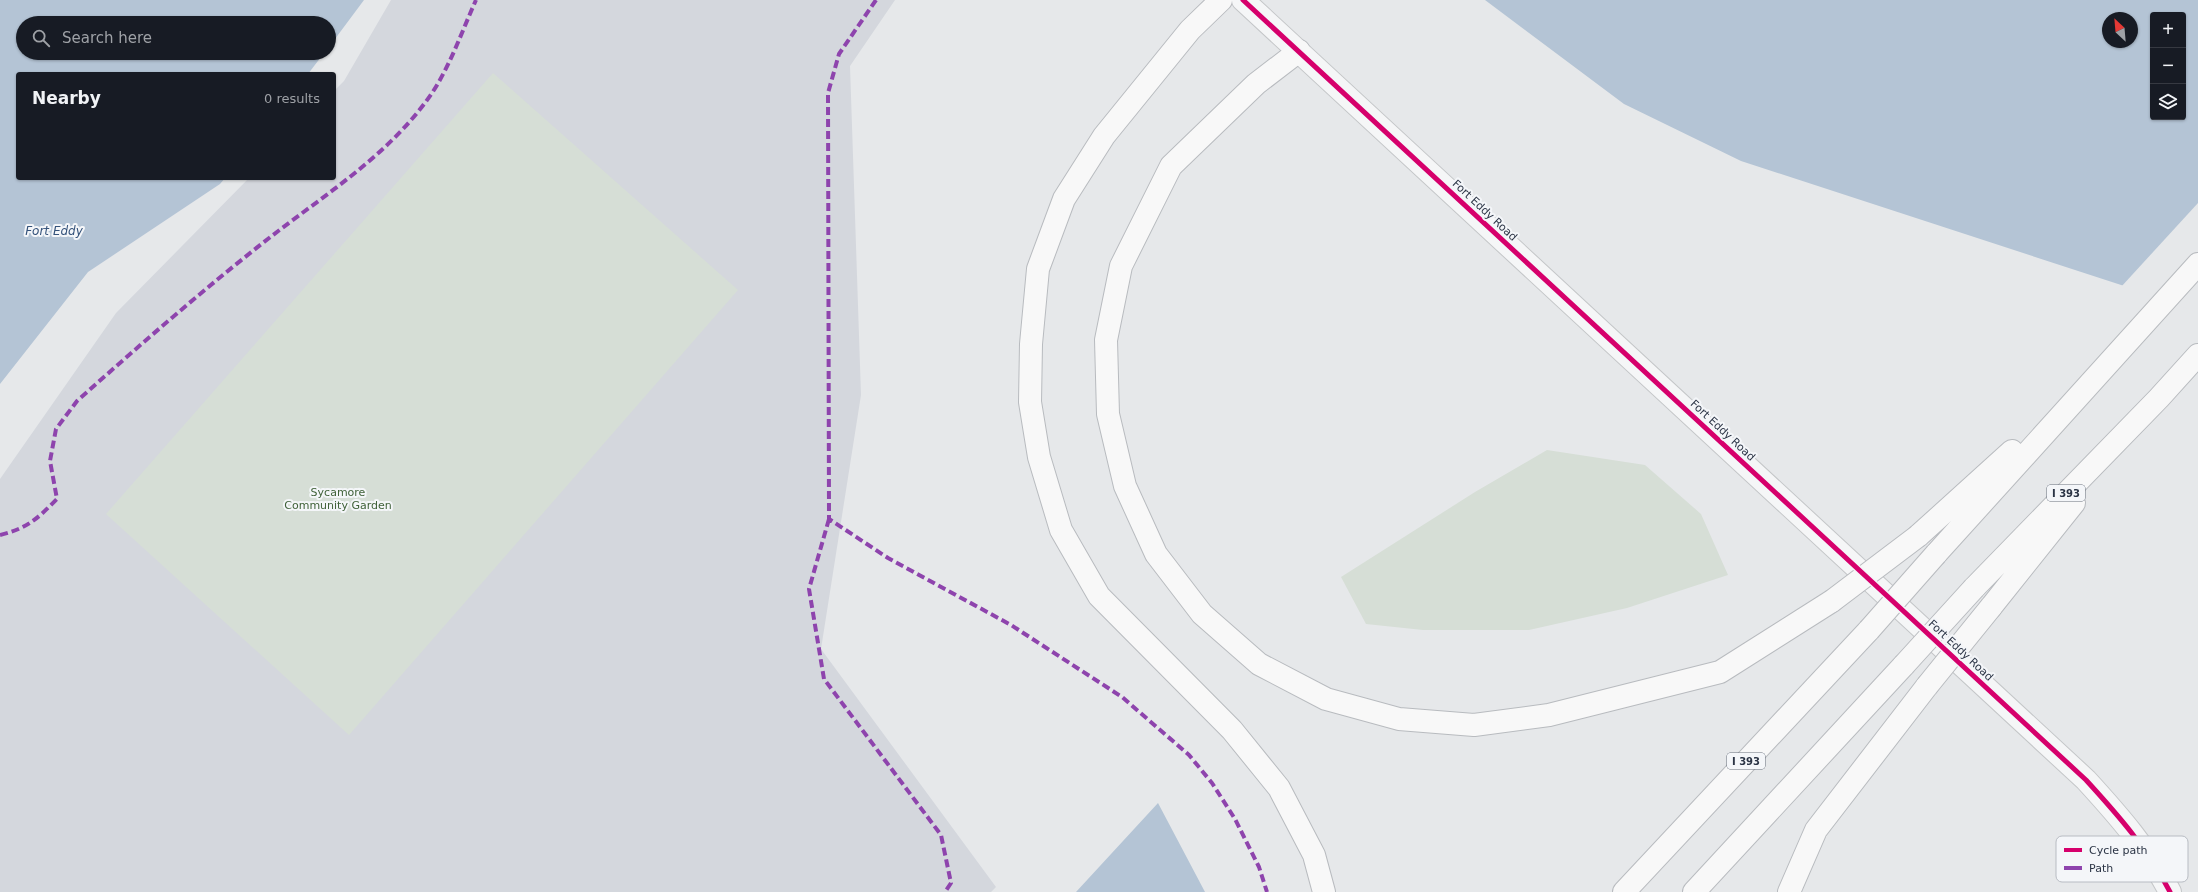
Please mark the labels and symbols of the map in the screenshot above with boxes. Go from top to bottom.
north arrow [2102,12,2138,48]
street label: Fort Eddy Road [1450,177,1520,244]
water label: Fort Eddy [25,224,84,238]
street label: Fort Eddy Road [1688,397,1758,464]
road number: I 393 [2047,485,2085,501]
park label: Sycamore Community Garden [284,486,392,512]
street label: Fort Eddy Road [1926,617,1996,684]
road number: I 393 [1727,753,1765,769]
legend [2056,836,2188,882]
text: Cycle path [2089,844,2148,857]
text: Path [2089,862,2113,875]

